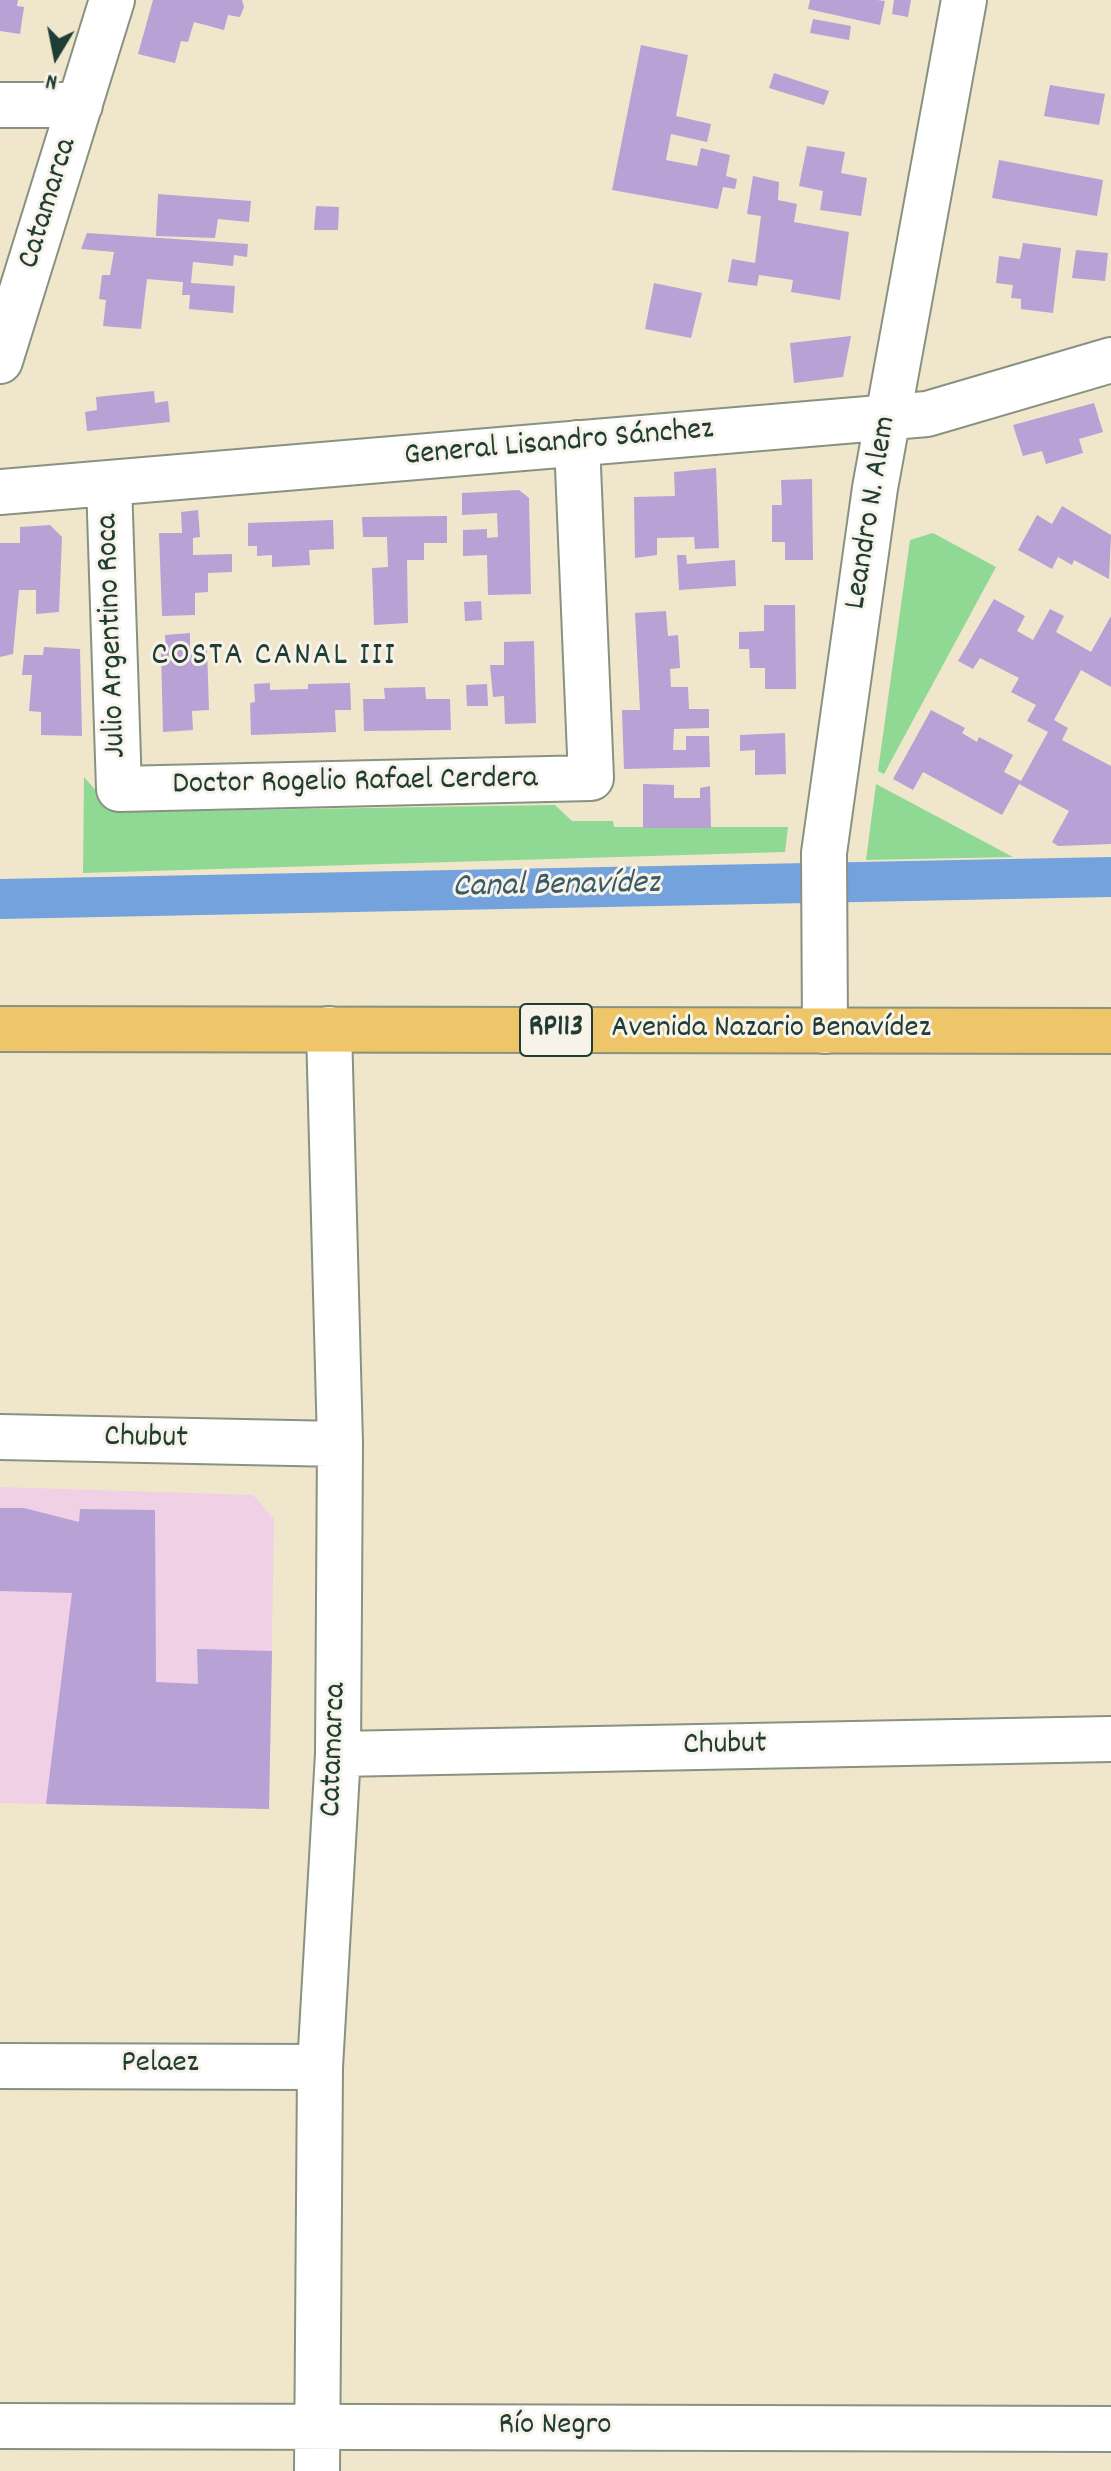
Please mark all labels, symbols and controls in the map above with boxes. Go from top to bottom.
north arrow [16,16,96,96]
text: N [44,64,60,96]
street label: Catamarca [12,134,88,274]
street label: General Lisandro Sánchez [403,412,715,478]
street label: Leandro N. Alem [839,414,907,612]
street label: Julio Argentino Roca [91,513,137,759]
district label: COSTA CANAL III [151,638,397,678]
street label: Doctor Rogelio Rafael Cerdera [172,762,538,806]
water label: Canal Benavídez [452,866,660,910]
road number: RP113 [520,1004,592,1056]
street label: Avenida Nazario Benavídez [611,1012,931,1050]
street label: Chubut [104,1420,188,1460]
street label: Catamarca [314,1682,358,1818]
street label: Chubut [683,1727,767,1767]
street label: Pelaez [121,2047,199,2085]
street label: Río Negro [498,2409,612,2447]

